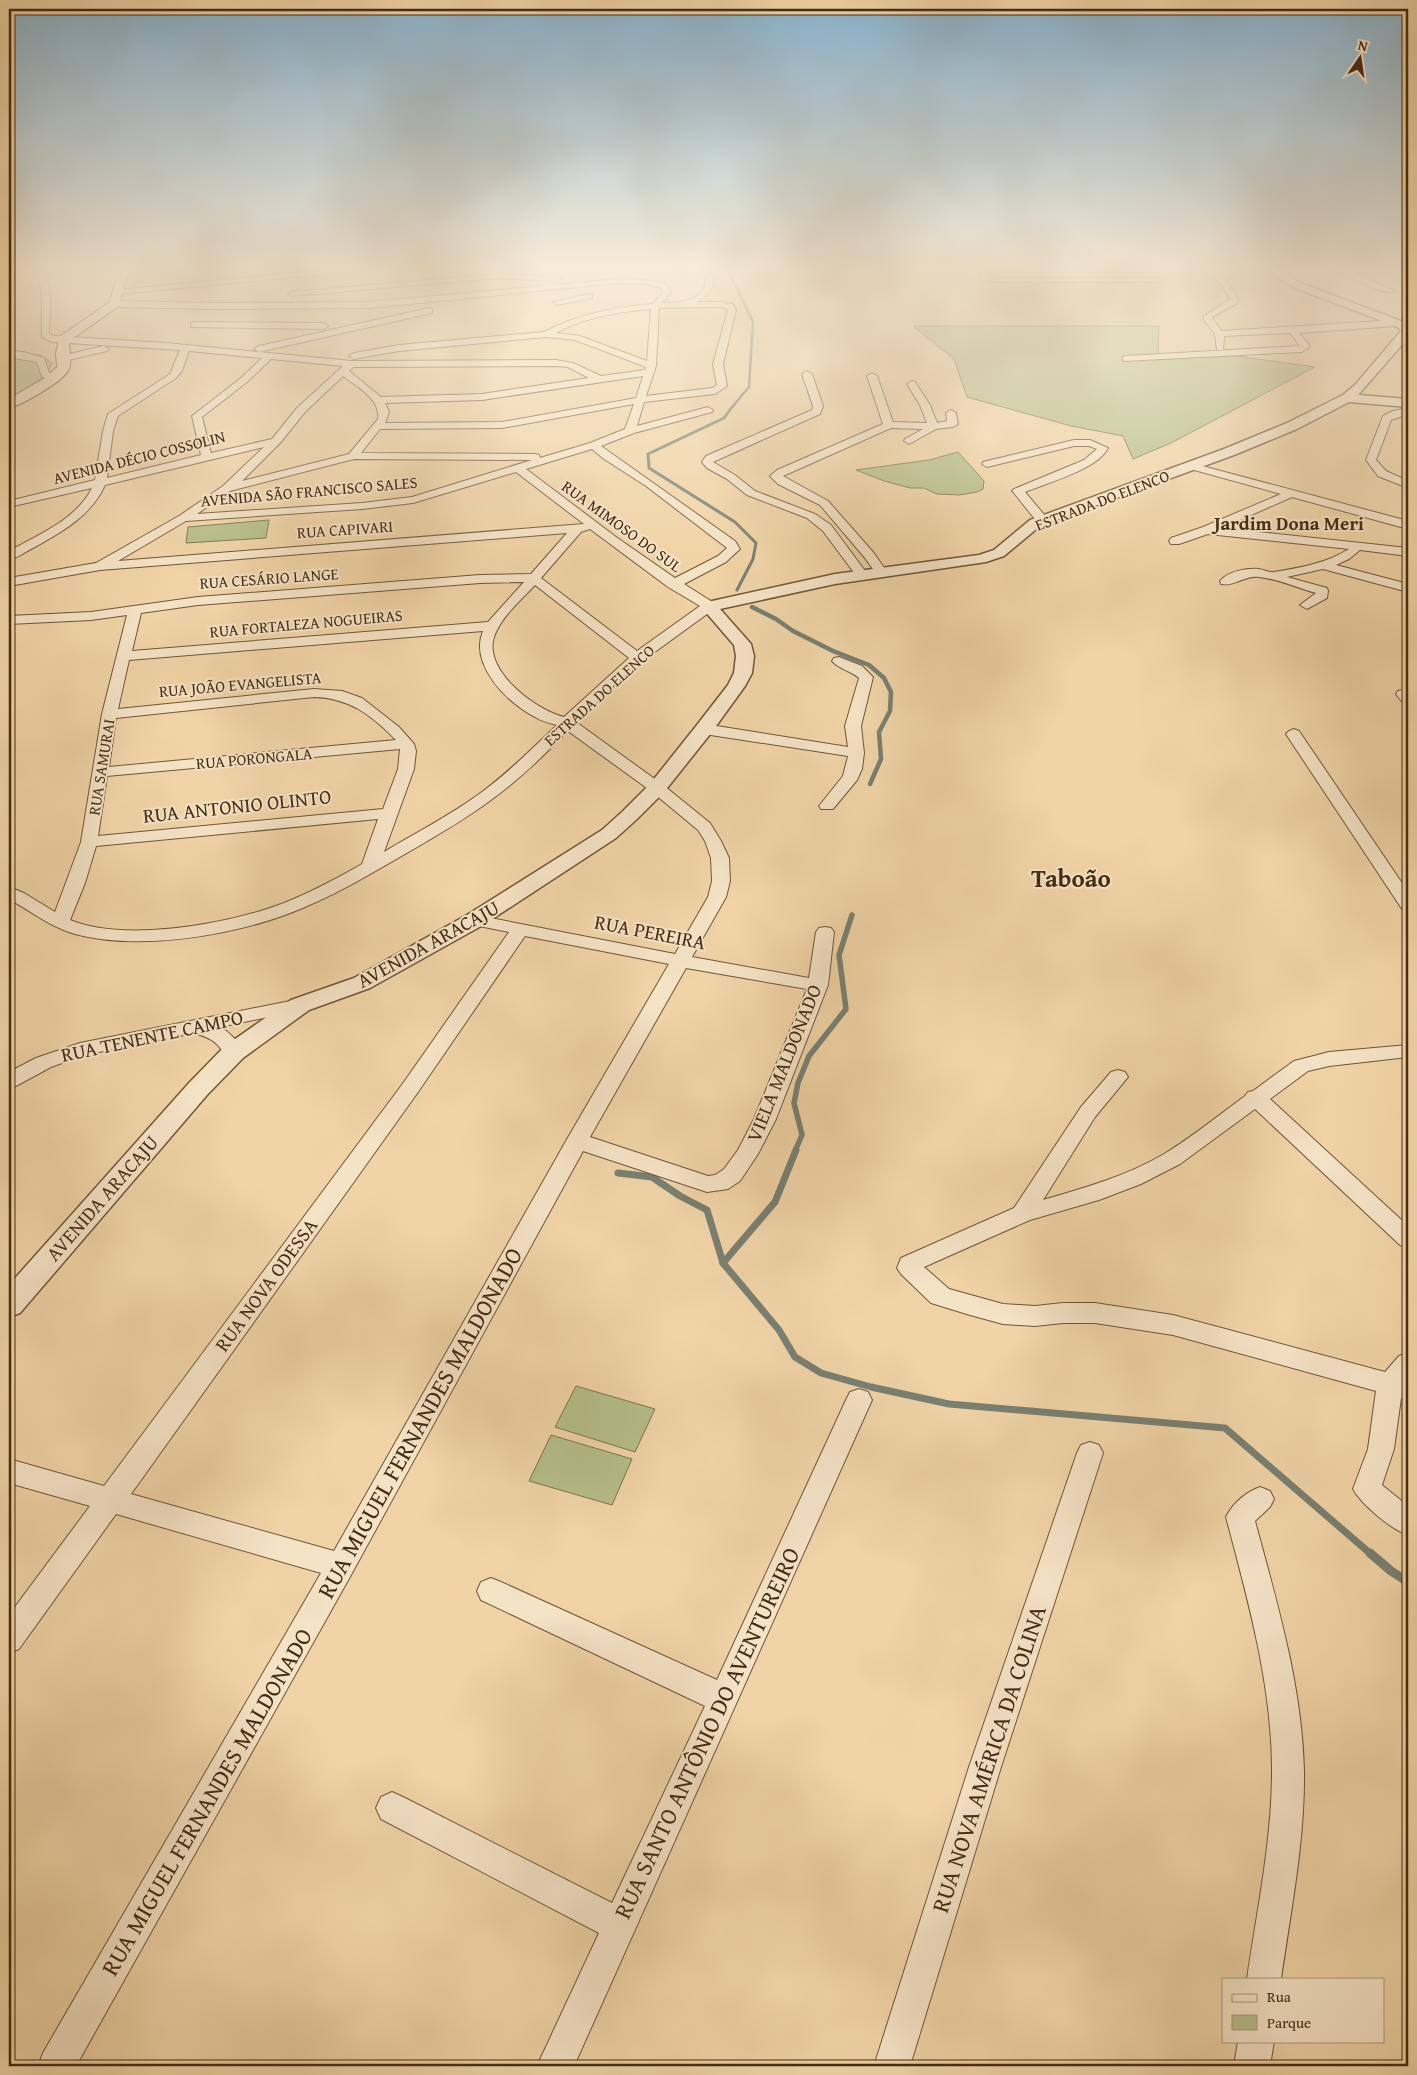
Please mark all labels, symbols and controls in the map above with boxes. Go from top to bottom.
north arrow [1334,32,1384,82]
text: N [1356,35,1370,56]
street label: AVENIDA DÉCIO COSSOLIN [50,424,228,490]
street label: ESTRADA DO ELENCO [1031,463,1173,537]
street label: AVENIDA SÃO FRANCISCO SALES [200,470,419,512]
street label: RUA MIMOSO DO SUL [557,474,687,578]
district label: Jardim Dona Meri [1211,509,1364,537]
street label: RUA CAPIVARI [296,514,394,544]
street label: RUA CESÁRIO LANGE [199,561,339,595]
street label: RUA FORTALEZA NOGUEIRAS [208,603,404,643]
street label: ESTRADA DO ELENCO [538,638,660,751]
street label: RUA JOÃO EVANGELISTA [158,665,322,703]
street label: RUA SAMURAI [82,717,120,817]
street label: RUA PORONGALA [195,741,313,775]
street label: RUA ANTONIO OLINTO [141,781,332,830]
district label: Taboão [1031,860,1111,896]
street label: AVENIDA ARACAJU [351,892,504,995]
street label: RUA PEREIRA [592,907,708,956]
street label: VIELA MALDONADO [739,980,828,1146]
street label: RUA TENENTE CAMPO [58,1002,246,1069]
street label: AVENIDA ARACAJU [39,1128,165,1267]
street label: RUA NOVA ODESSA [207,1212,324,1357]
street label: RUA MIGUEL FERNANDES MALDONADO [308,1241,531,1605]
street label: RUA SANTO ANTÔNIO DO AVENTUREIRO [605,1541,808,1924]
street label: RUA NOVA AMÉRICA DA COLINA [922,1600,1055,1917]
street label: RUA MIGUEL FERNANDES MALDONADO [92,1621,321,1982]
legend [1222,1978,1384,2042]
text: Rua [1267,1986,1291,2007]
text: Parque [1267,2012,1311,2033]

